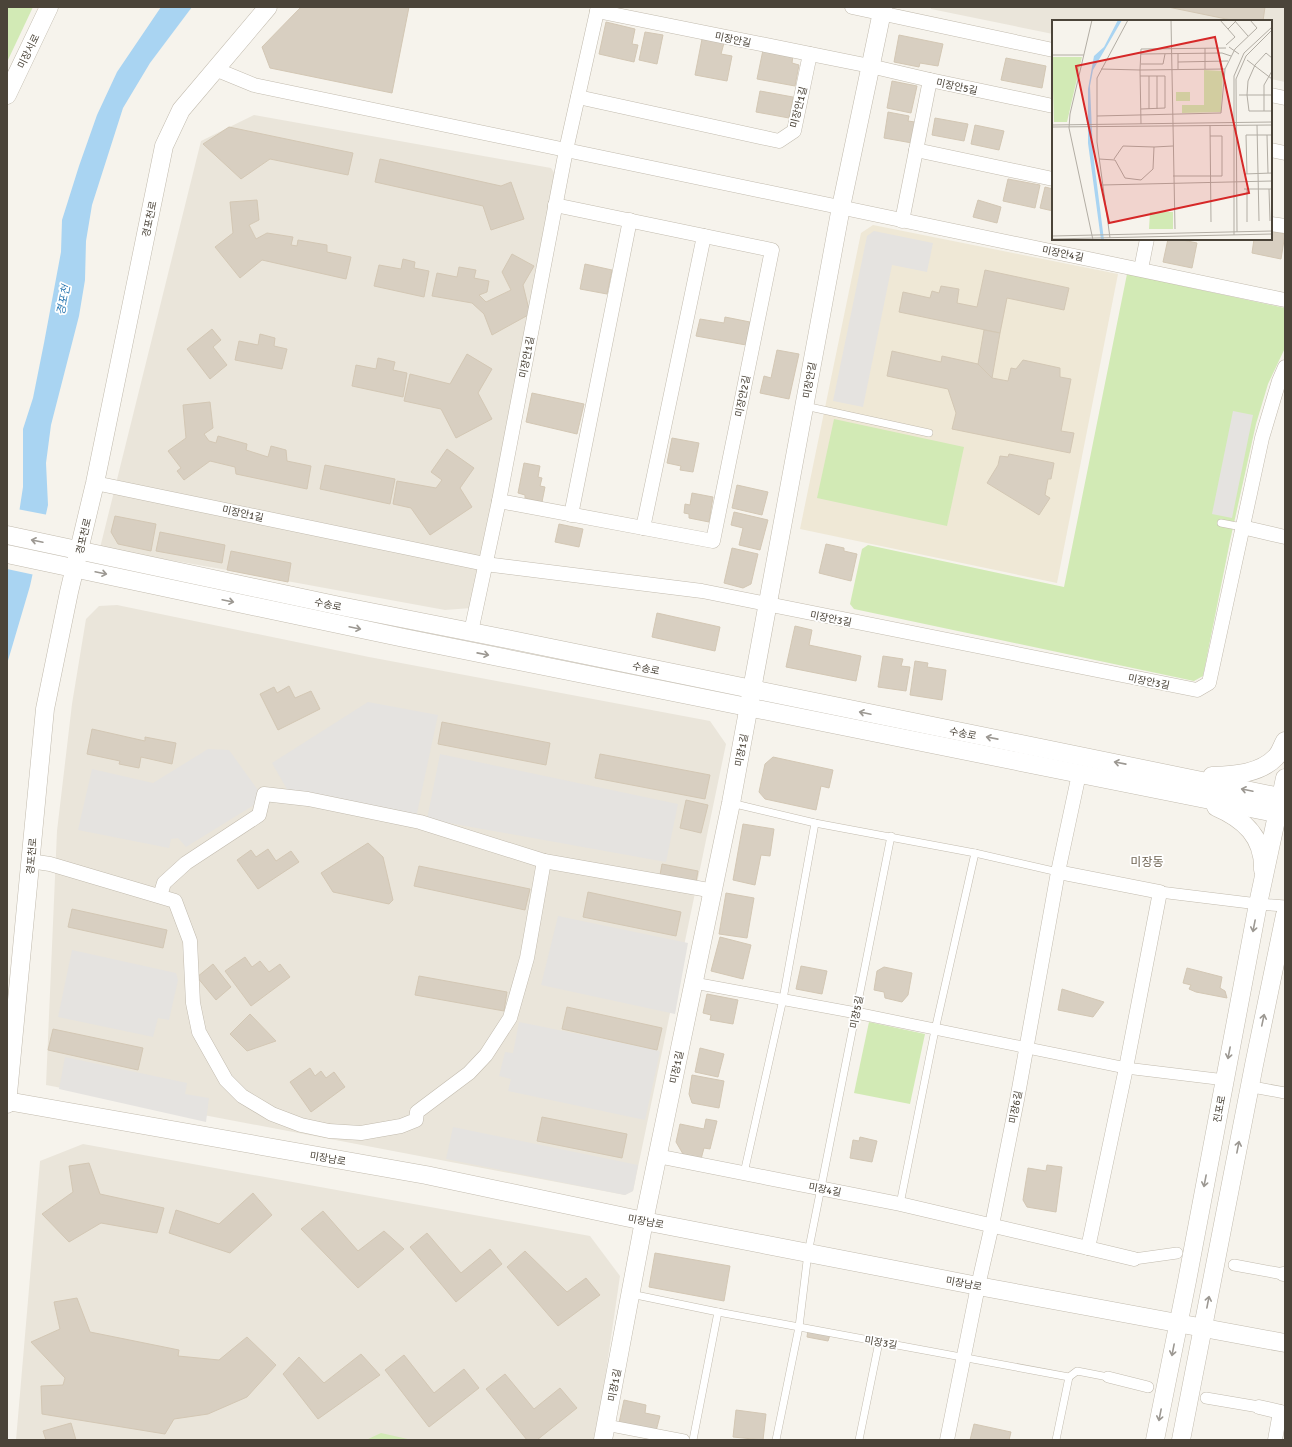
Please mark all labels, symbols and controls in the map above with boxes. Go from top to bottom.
inset map [1052,20,1272,240]
street label: 미장안길 [714,30,752,50]
street label: 미장서로 [15,32,42,71]
street label: 미장안5길 [935,77,979,97]
street label: 미장안1길 [788,85,810,129]
street label: 경포천로 [140,200,160,238]
street label: 미장안4길 [1041,244,1085,264]
water label: 경포천 [54,282,73,316]
street label: 미장안1길 [517,335,537,379]
street label: 미장안길 [801,361,819,399]
street label: 미장안2길 [733,374,753,418]
street label: 미장안1길 [221,504,265,524]
street label: 경포천로 [74,517,94,556]
one-way arrow [31,537,44,545]
one-way arrow [94,570,107,578]
street label: 수송로 [313,596,343,614]
one-way arrow [221,597,234,605]
street label: 미장안3길 [809,609,853,629]
one-way arrow [349,624,362,632]
one-way arrow [476,650,489,658]
street label: 수송로 [631,660,661,678]
street label: 미장안3길 [1127,672,1171,692]
one-way arrow [858,708,871,716]
street label: 수송로 [948,725,978,743]
street label: 미장1길 [733,733,751,768]
one-way arrow [986,734,999,742]
one-way arrow [1113,759,1126,767]
one-way arrow [1241,785,1254,793]
street label: 경포천로 [24,837,40,875]
district label: 미장동 [1130,855,1164,870]
one-way arrow [1250,919,1258,932]
street label: 미장5길 [848,995,866,1030]
one-way arrow [1260,1014,1268,1027]
one-way arrow [1225,1046,1233,1059]
street label: 미장1길 [668,1050,686,1085]
street label: 미장6길 [1007,1090,1025,1125]
street label: 진포로 [1211,1094,1229,1124]
one-way arrow [1234,1141,1242,1154]
street label: 미장남로 [309,1150,347,1168]
one-way arrow [1201,1174,1209,1187]
street label: 미장4길 [807,1181,842,1199]
street label: 미장남로 [627,1213,665,1231]
street label: 미장남로 [945,1275,983,1293]
one-way arrow [1204,1296,1212,1309]
street label: 미장3길 [864,1334,898,1352]
one-way arrow [1169,1343,1177,1356]
street label: 미장1길 [606,1368,624,1403]
one-way arrow [1156,1408,1164,1421]

